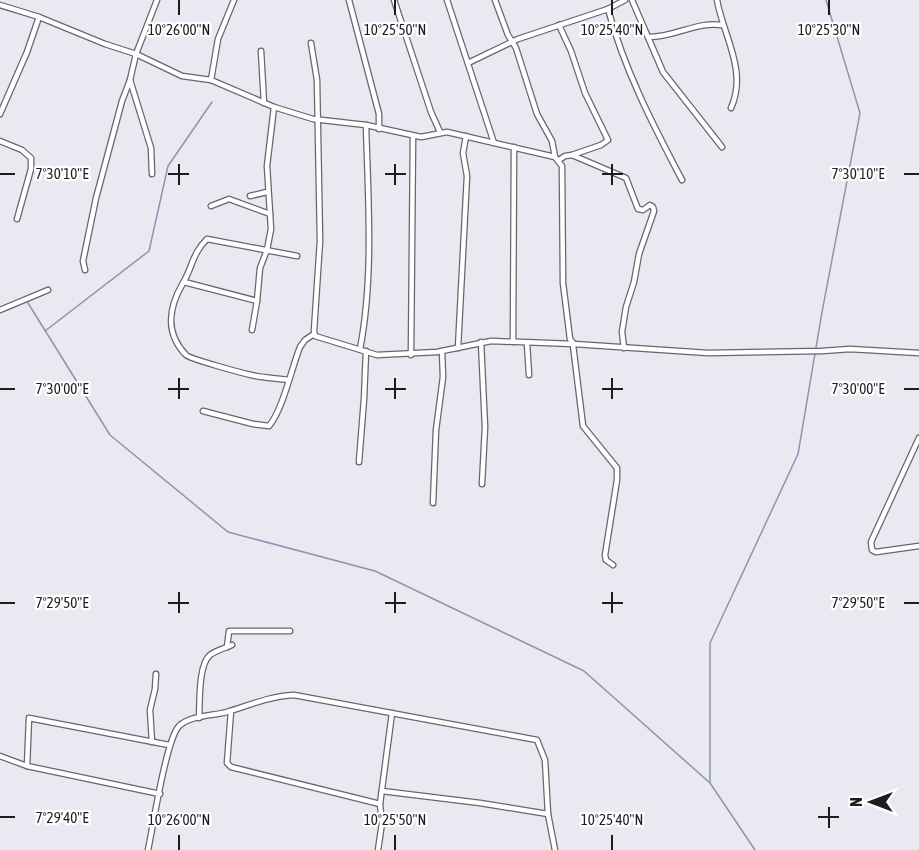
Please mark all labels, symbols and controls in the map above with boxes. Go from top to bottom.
text: 10°26'00"N [148,21,210,38]
text: 10°25'50"N [364,21,426,38]
text: 10°25'40"N [581,21,643,38]
text: 10°25'30"N [798,21,860,38]
text: 7°30'10"E [35,165,89,182]
text: 7°30'10"E [831,165,885,182]
text: 7°30'00"E [35,380,89,397]
text: 7°30'00"E [831,380,885,397]
text: 7°29'50"E [35,594,89,611]
text: 7°29'50"E [831,594,885,611]
north arrow [841,772,901,832]
text: N [847,797,865,807]
text: 7°29'40"E [35,809,89,826]
text: 10°26'00"N [148,811,210,828]
text: 10°25'50"N [364,811,426,828]
text: 10°25'40"N [581,811,643,828]

